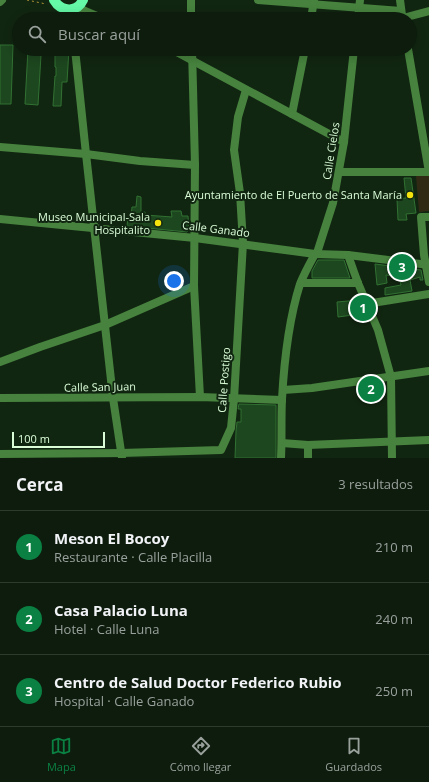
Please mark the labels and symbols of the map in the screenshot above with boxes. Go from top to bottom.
street label: Calle Cielos [319,121,342,181]
place label: Ayuntamiento de El Puerto de Santa María [185,187,402,202]
marker: Ayuntamiento de El Puerto de Santa María [405,190,415,200]
place label: Museo Municipal-Sala Hospitalito [38,209,150,237]
street label: Calle Ganado [181,217,251,240]
marker: Museo Municipal-Sala Hospitalito [153,218,163,228]
pin: 3 [389,252,415,282]
your location [164,271,184,291]
pin: 1 [350,293,376,323]
street label: Calle Postigo [214,346,233,413]
pin: 2 [358,374,384,404]
street label: Calle San Juan [64,378,136,395]
scale bar [12,430,105,449]

